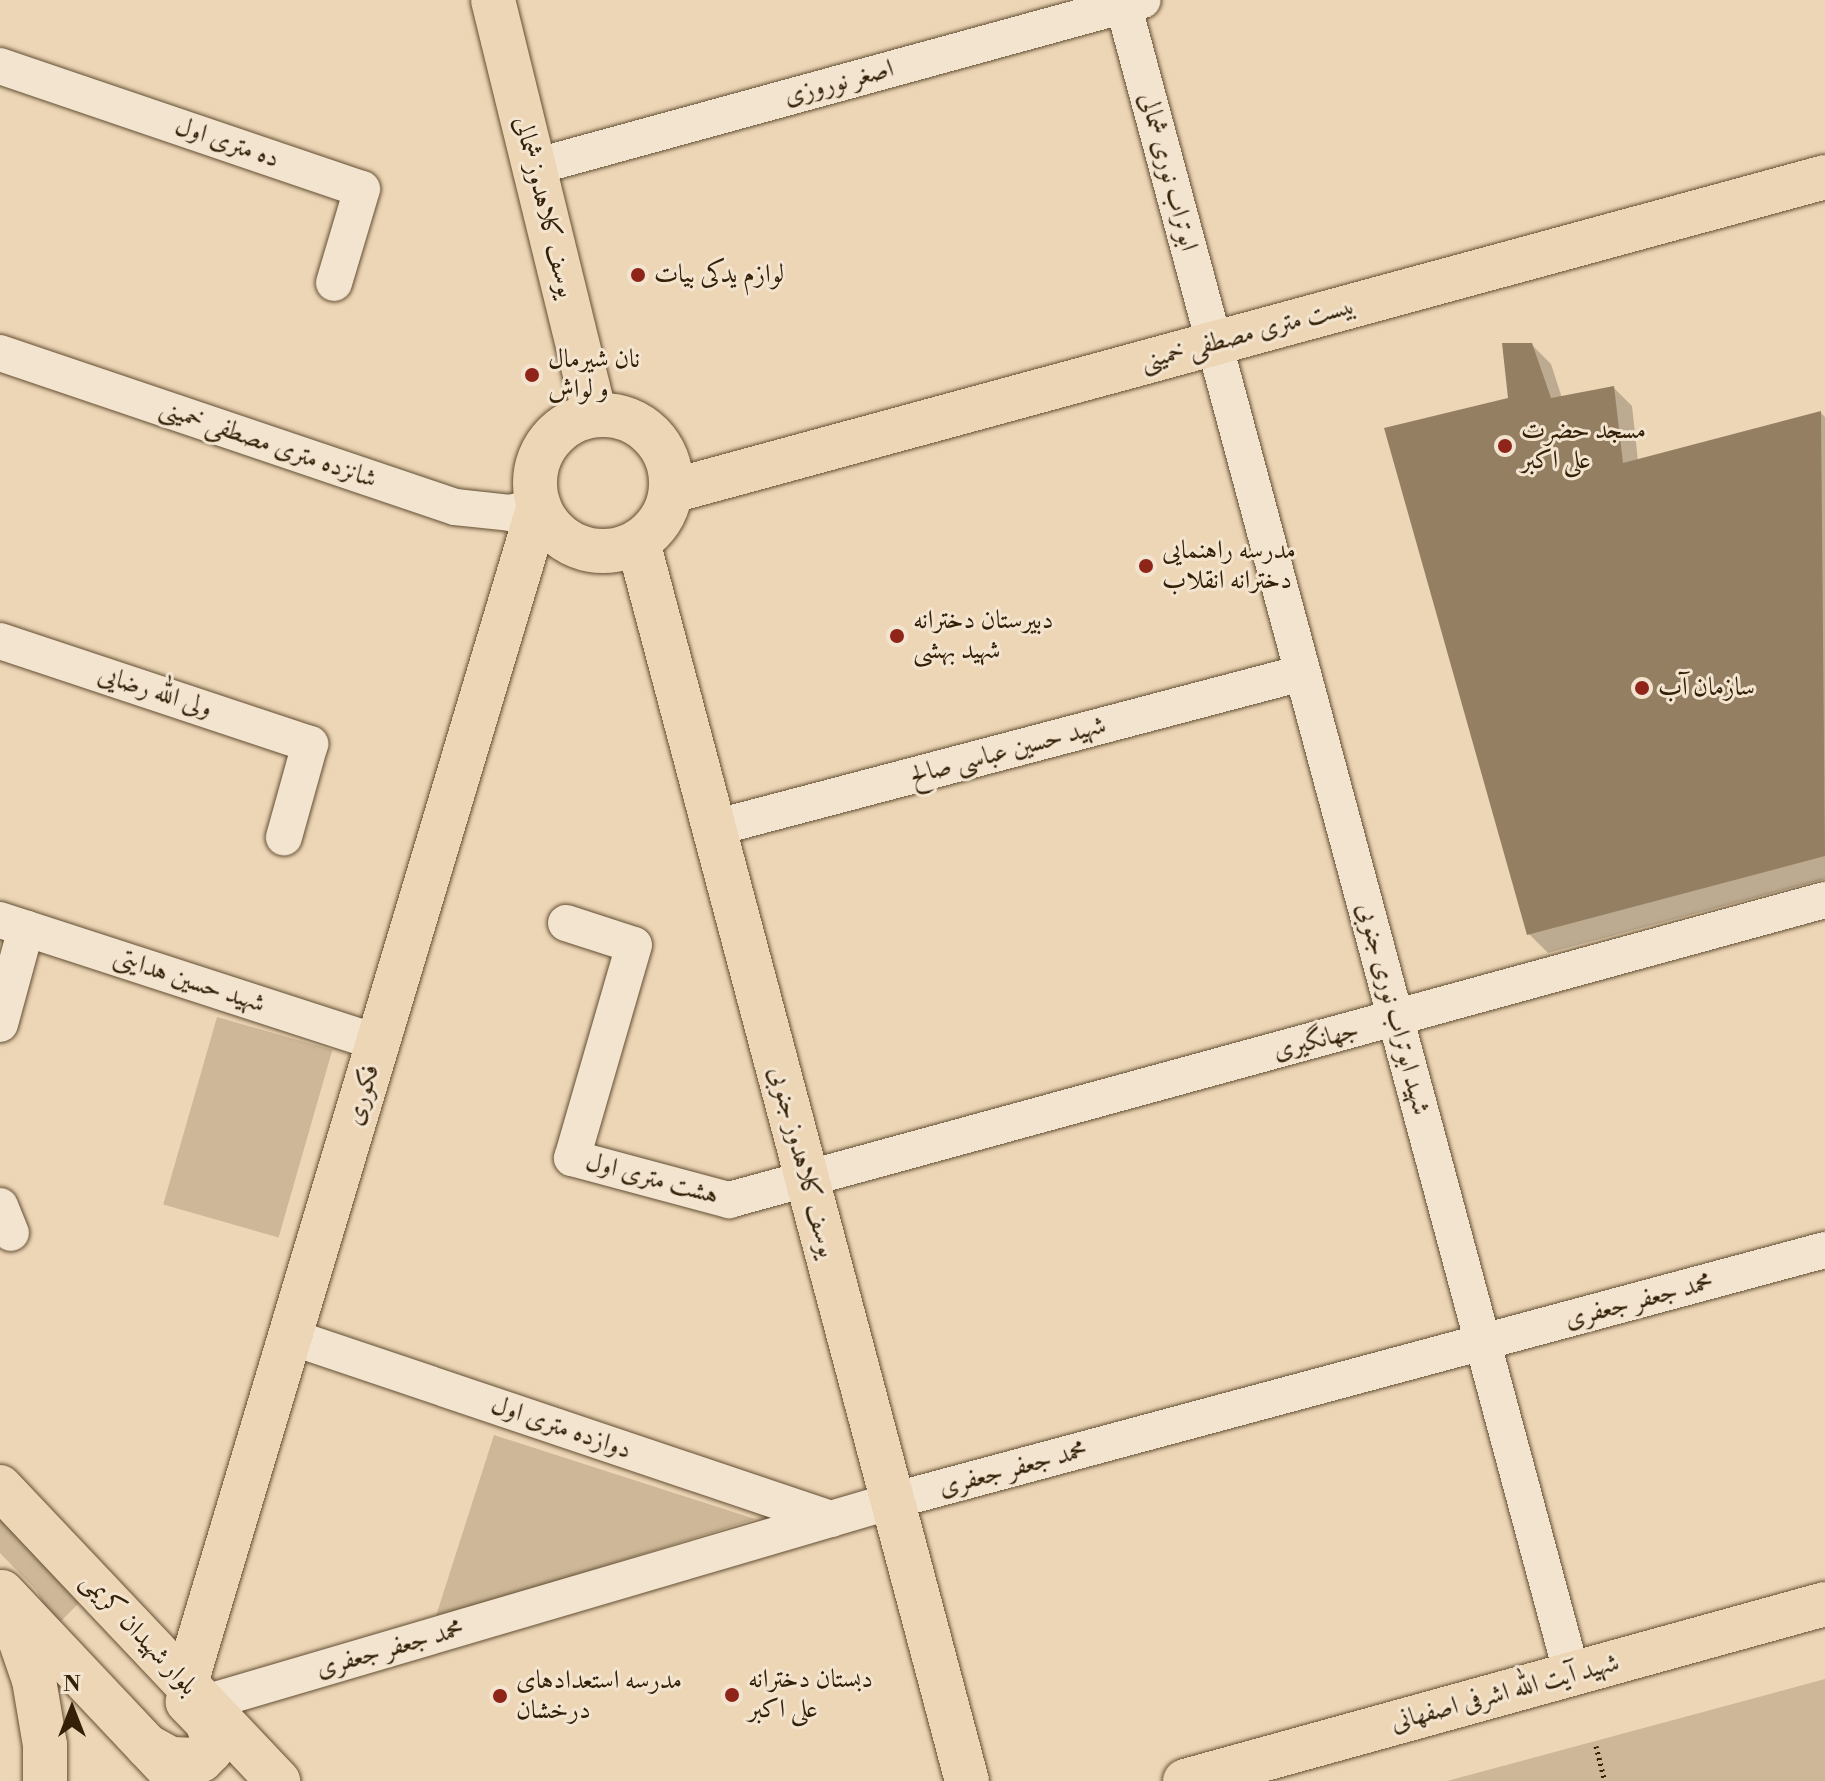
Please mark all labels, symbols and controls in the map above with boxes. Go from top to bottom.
street label: اصغر نوروزی [781,53,897,113]
street label: ابوتراب نوری شمالی [1132,89,1204,255]
street label: ده متری اول [171,111,283,175]
street label: یوسف کلاهدوز شمالی [506,113,582,301]
place label: لوازم یدکی بیات [654,259,784,291]
marker: لوازم یدکی بیات [629,266,647,284]
street label: بیست متری مصطفی خمینی [1137,290,1359,378]
place label: نان شیرمال و لواش [548,344,640,406]
marker: نان شیرمال و لواش [523,366,541,384]
street label: شانزده متری مصطفی خمینی [155,392,381,496]
place label: مسجد حضرت علی اکبر [1521,415,1646,476]
marker: مسجد حضرت علی اکبر [1496,437,1514,455]
place label: مدرسه راهنمایی دخترانه انقلاب [1162,535,1296,596]
marker: مدرسه راهنمایی دخترانه انقلاب [1137,557,1155,575]
place label: دبیرستان دخترانه شهید بهشی [913,605,1053,666]
marker: دبیرستان دخترانه شهید بهشی [888,627,906,645]
street label: ولی الله رضایی [94,659,216,725]
place label: سازمان آب [1658,672,1755,704]
marker: سازمان آب [1633,679,1651,697]
street label: شهید حسین عباسی صالح [906,710,1110,792]
street label: شهید ابوتراب نوری جنوبی [1350,899,1436,1119]
street label: شهید حسین هدایتی [109,942,269,1020]
street label: جهانگیری [1270,1015,1362,1067]
street label: فکوری [339,1061,387,1129]
street label: یوسف کلاهدوز جنوبی [762,1063,842,1261]
street label: هشت متری اول [582,1146,722,1212]
street label: محمد جعفر جعفری [1561,1266,1717,1336]
street label: دوازده متری اول [487,1389,635,1467]
street label: محمد جعفر جعفری [935,1434,1091,1504]
street label: بلوار شهیدان کریمی [74,1566,204,1702]
street label: محمد جعفر جعفری [312,1613,468,1685]
street label: شهید آیت الله اشرفی اصفهانی [1387,1647,1623,1739]
place label: دبستان دخترانه علی اکبر [748,1664,873,1726]
place label: مدرسه استعدادهای درخشان [516,1665,682,1726]
north arrow [32,1669,112,1749]
text: N [63,1671,81,1698]
marker: دبستان دخترانه علی اکبر [723,1686,741,1704]
marker: مدرسه استعدادهای درخشان [491,1687,509,1705]

